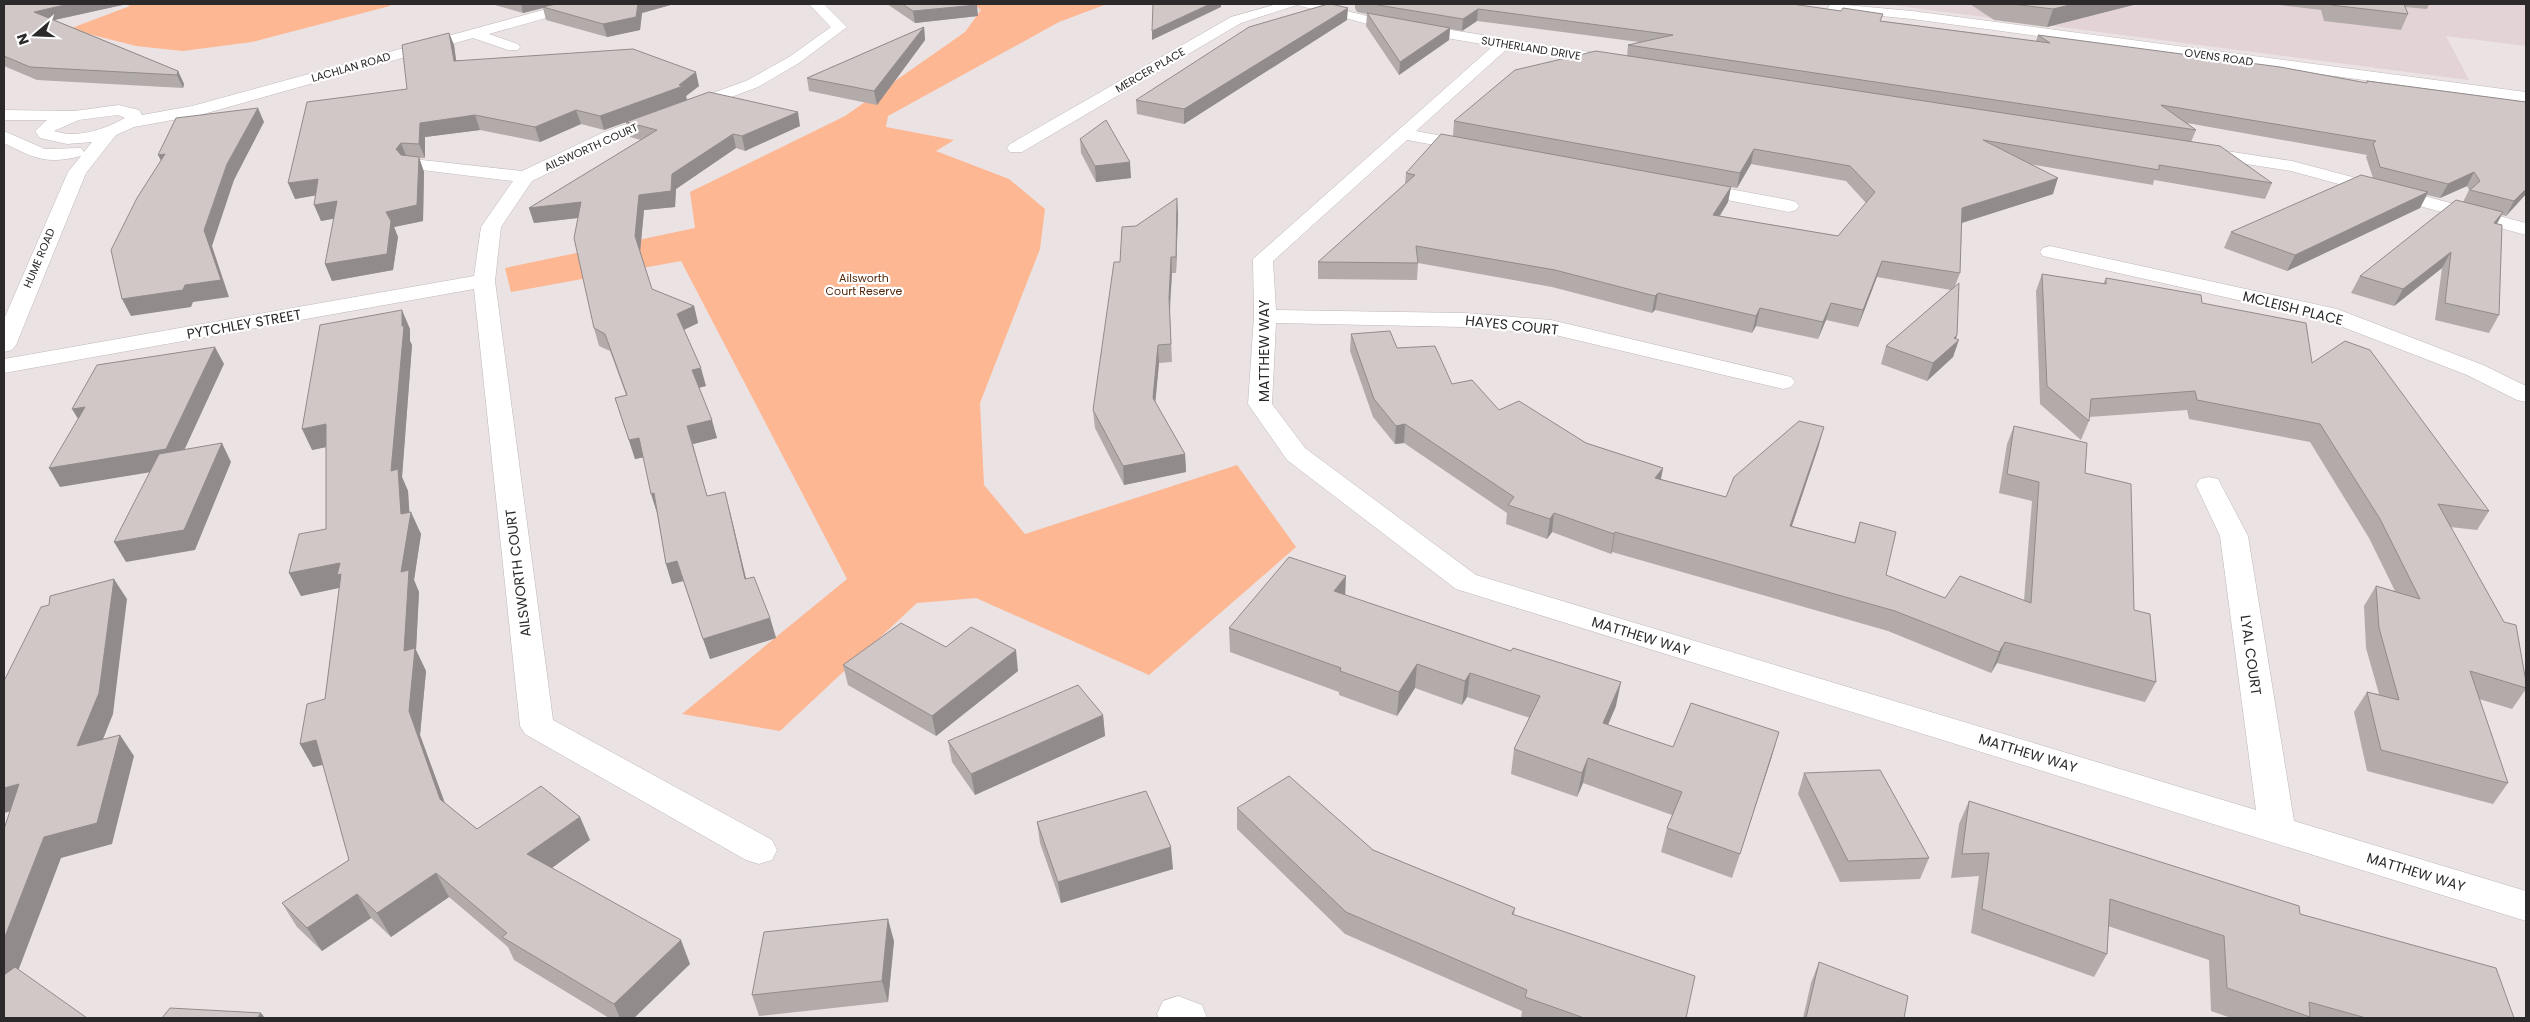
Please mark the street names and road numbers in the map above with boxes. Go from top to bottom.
street label: SUTHERLAND DRIVE [1480,32,1582,64]
street label: MERCER PLACE [1112,44,1188,96]
street label: OVENS ROAD [2184,44,2255,70]
street label: LACHLAN ROAD [310,48,393,86]
street label: AILSWORTH COURT [542,119,640,175]
street label: HUME ROAD [19,225,59,290]
street label: MCLEISH PLACE [2241,286,2345,330]
street label: MATTHEW WAY [1254,300,1274,402]
street label: PYTCHLEY STREET [185,304,303,344]
street label: HAYES COURT [1464,310,1560,340]
street label: AILSWORTH COURT [500,508,536,638]
street label: MATTHEW WAY [1589,611,1693,661]
street label: LYAL COURT [2235,614,2267,697]
street label: MATTHEW WAY [1976,728,2080,778]
street label: MATTHEW WAY [2364,847,2468,897]

